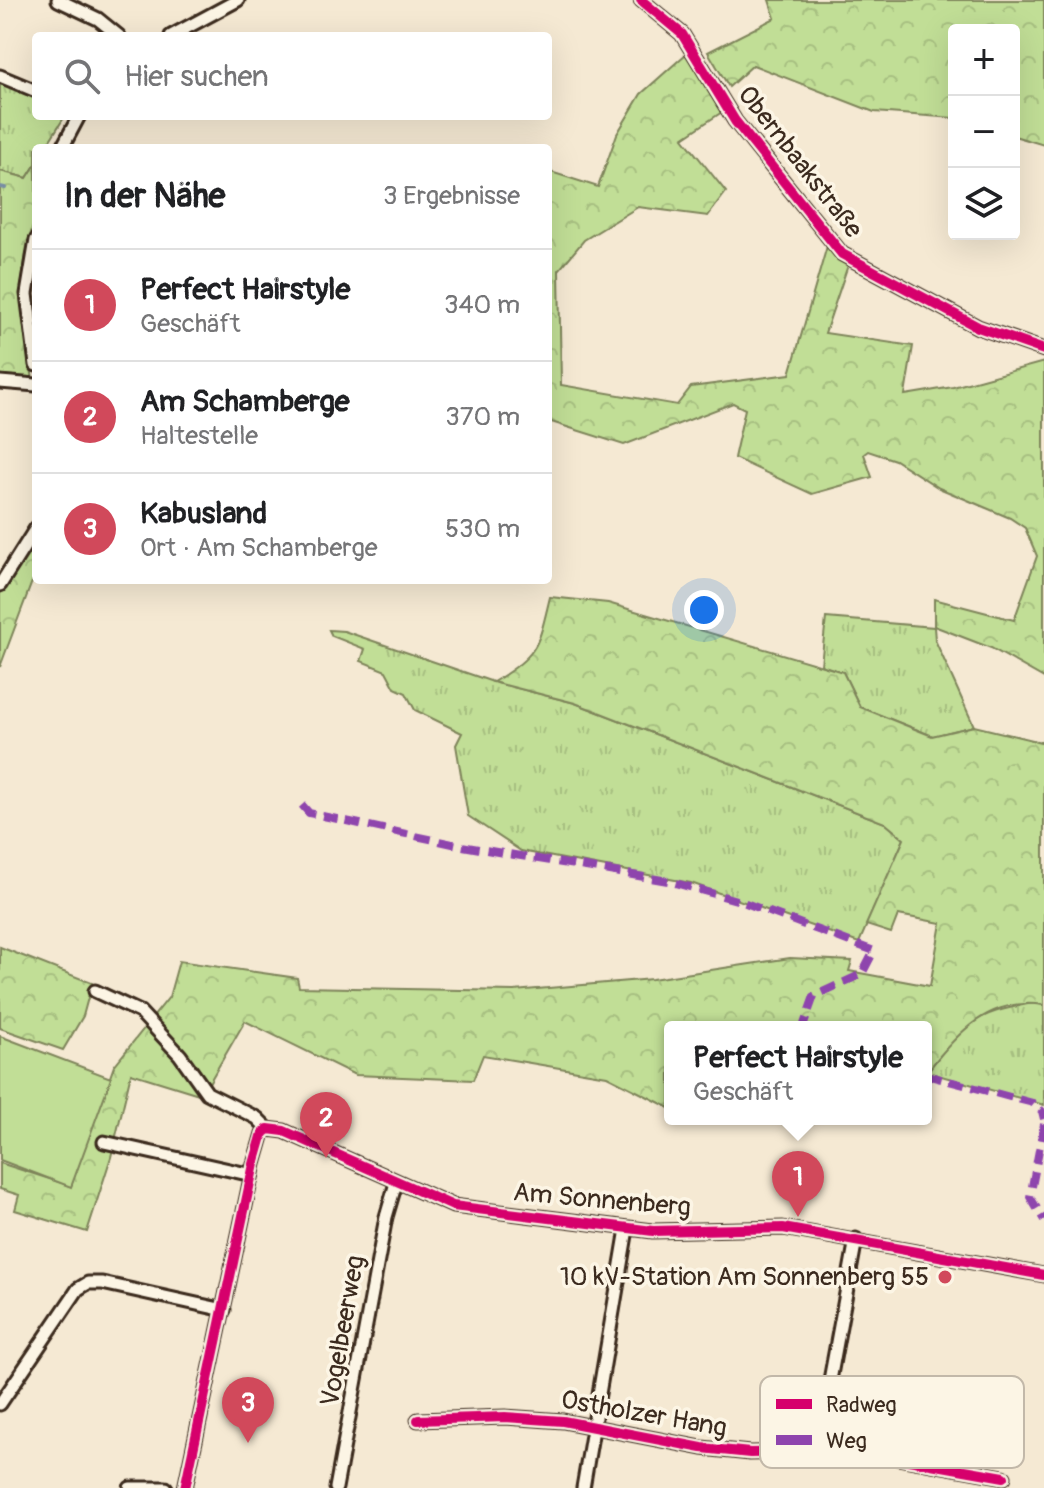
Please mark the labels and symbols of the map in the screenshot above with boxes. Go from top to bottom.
street label: Obernbaakstraße [731,80,869,245]
your location [684,590,724,630]
pin: 2 [300,1092,352,1158]
pin: 1 [772,1151,824,1217]
street label: Am Sonnenberg [512,1176,692,1224]
street label: Vogelbeerweg [314,1253,372,1409]
place label: 10 kV-Station Am Sonnenberg 55 [560,1261,929,1293]
marker: 10 kV-Station Am Sonnenberg 55 [936,1268,954,1286]
legend [760,1376,1024,1468]
pin: 3 [222,1377,274,1443]
street label: Ostholzer Hang [559,1384,729,1444]
text: Radweg [826,1391,897,1419]
text: Weg [826,1427,867,1455]

